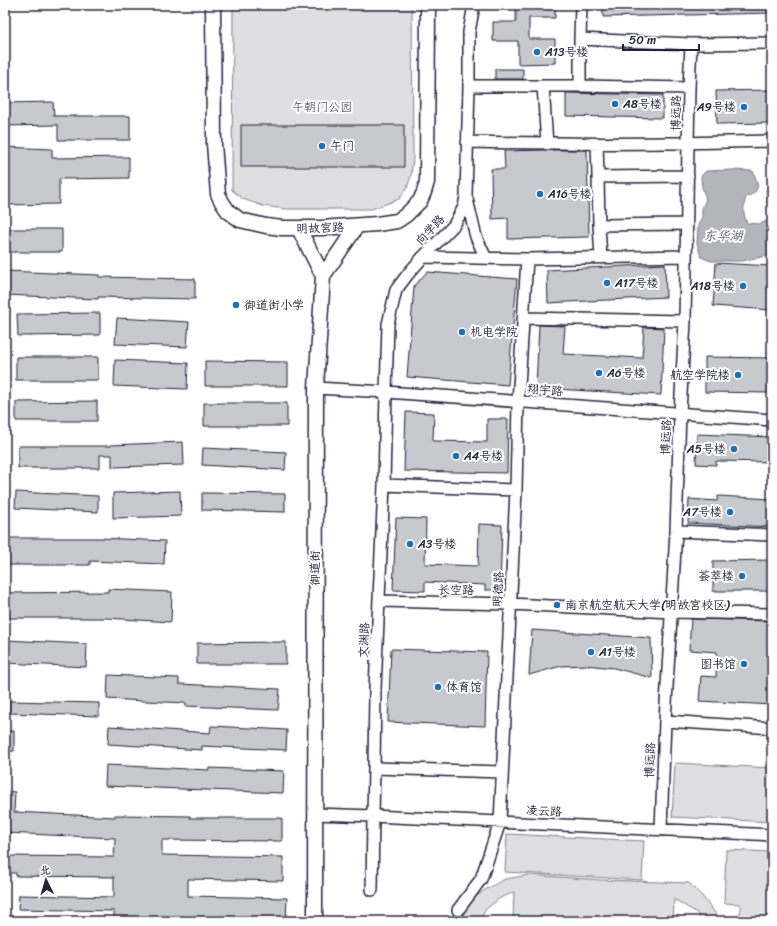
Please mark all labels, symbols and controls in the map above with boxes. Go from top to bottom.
scale bar [623,26,699,52]
text: 50 m [629,29,656,51]
place label: A13号楼 [544,41,589,63]
marker: A13号楼 [532,47,542,57]
place label: A8号楼 [622,93,662,115]
street label: 博远路 [665,95,687,131]
park label: 午朝门公园 [292,96,352,118]
place label: A9号楼 [696,96,736,118]
marker: A8号楼 [610,99,620,109]
marker: A9号楼 [739,102,749,112]
place label: 午门 [330,135,354,157]
marker: 午门 [317,141,327,151]
place label: A16号楼 [547,183,592,205]
marker: A16号楼 [535,189,545,199]
street label: 向学路 [410,209,450,251]
street label: 明故宫路 [296,216,344,240]
water label: 东华湖 [703,224,744,247]
place label: A17号楼 [614,272,659,294]
place label: A18号楼 [690,275,735,297]
marker: A17号楼 [602,278,612,288]
marker: A18号楼 [738,281,748,291]
place label: 御道街小学 [244,294,304,316]
marker: 御道街小学 [231,300,241,310]
place label: 机电学院 [470,321,518,343]
marker: 机电学院 [457,327,467,337]
place label: A6号楼 [606,362,646,384]
place label: 航空学院楼 [670,364,730,386]
marker: A6号楼 [594,368,604,378]
marker: 航空学院楼 [733,370,743,380]
street label: 翔宇路 [526,378,564,402]
street label: 博远路 [654,419,678,455]
place label: A5号楼 [686,438,726,460]
marker: A5号楼 [729,444,739,454]
place label: A4号楼 [463,445,503,467]
marker: A4号楼 [451,451,461,461]
place label: A7号楼 [682,501,722,523]
marker: A7号楼 [725,507,735,517]
place label: A3号楼 [417,533,456,555]
marker: A3号楼 [405,539,415,549]
street label: 御道街 [304,550,326,586]
place label: 荟萃楼 [698,565,734,587]
street label: 明德路 [486,570,510,608]
marker: 荟萃楼 [737,571,747,581]
street label: 长空路 [438,579,474,601]
place label: 南京航空航天大学(明故宫校区) [565,594,730,616]
marker: 南京航空航天大学(明故宫校区) [552,600,562,610]
street label: 文渊路 [352,621,376,659]
place label: A1号楼 [598,641,636,663]
marker: A1号楼 [586,647,596,657]
place label: 图书馆 [700,653,736,675]
marker: 图书馆 [739,659,749,669]
place label: 体育馆 [446,676,482,698]
marker: 体育馆 [433,682,443,692]
street label: 博远路 [638,742,662,778]
street label: 凌云路 [525,799,563,823]
north arrow [26,860,66,900]
text: 北 [39,861,51,880]

